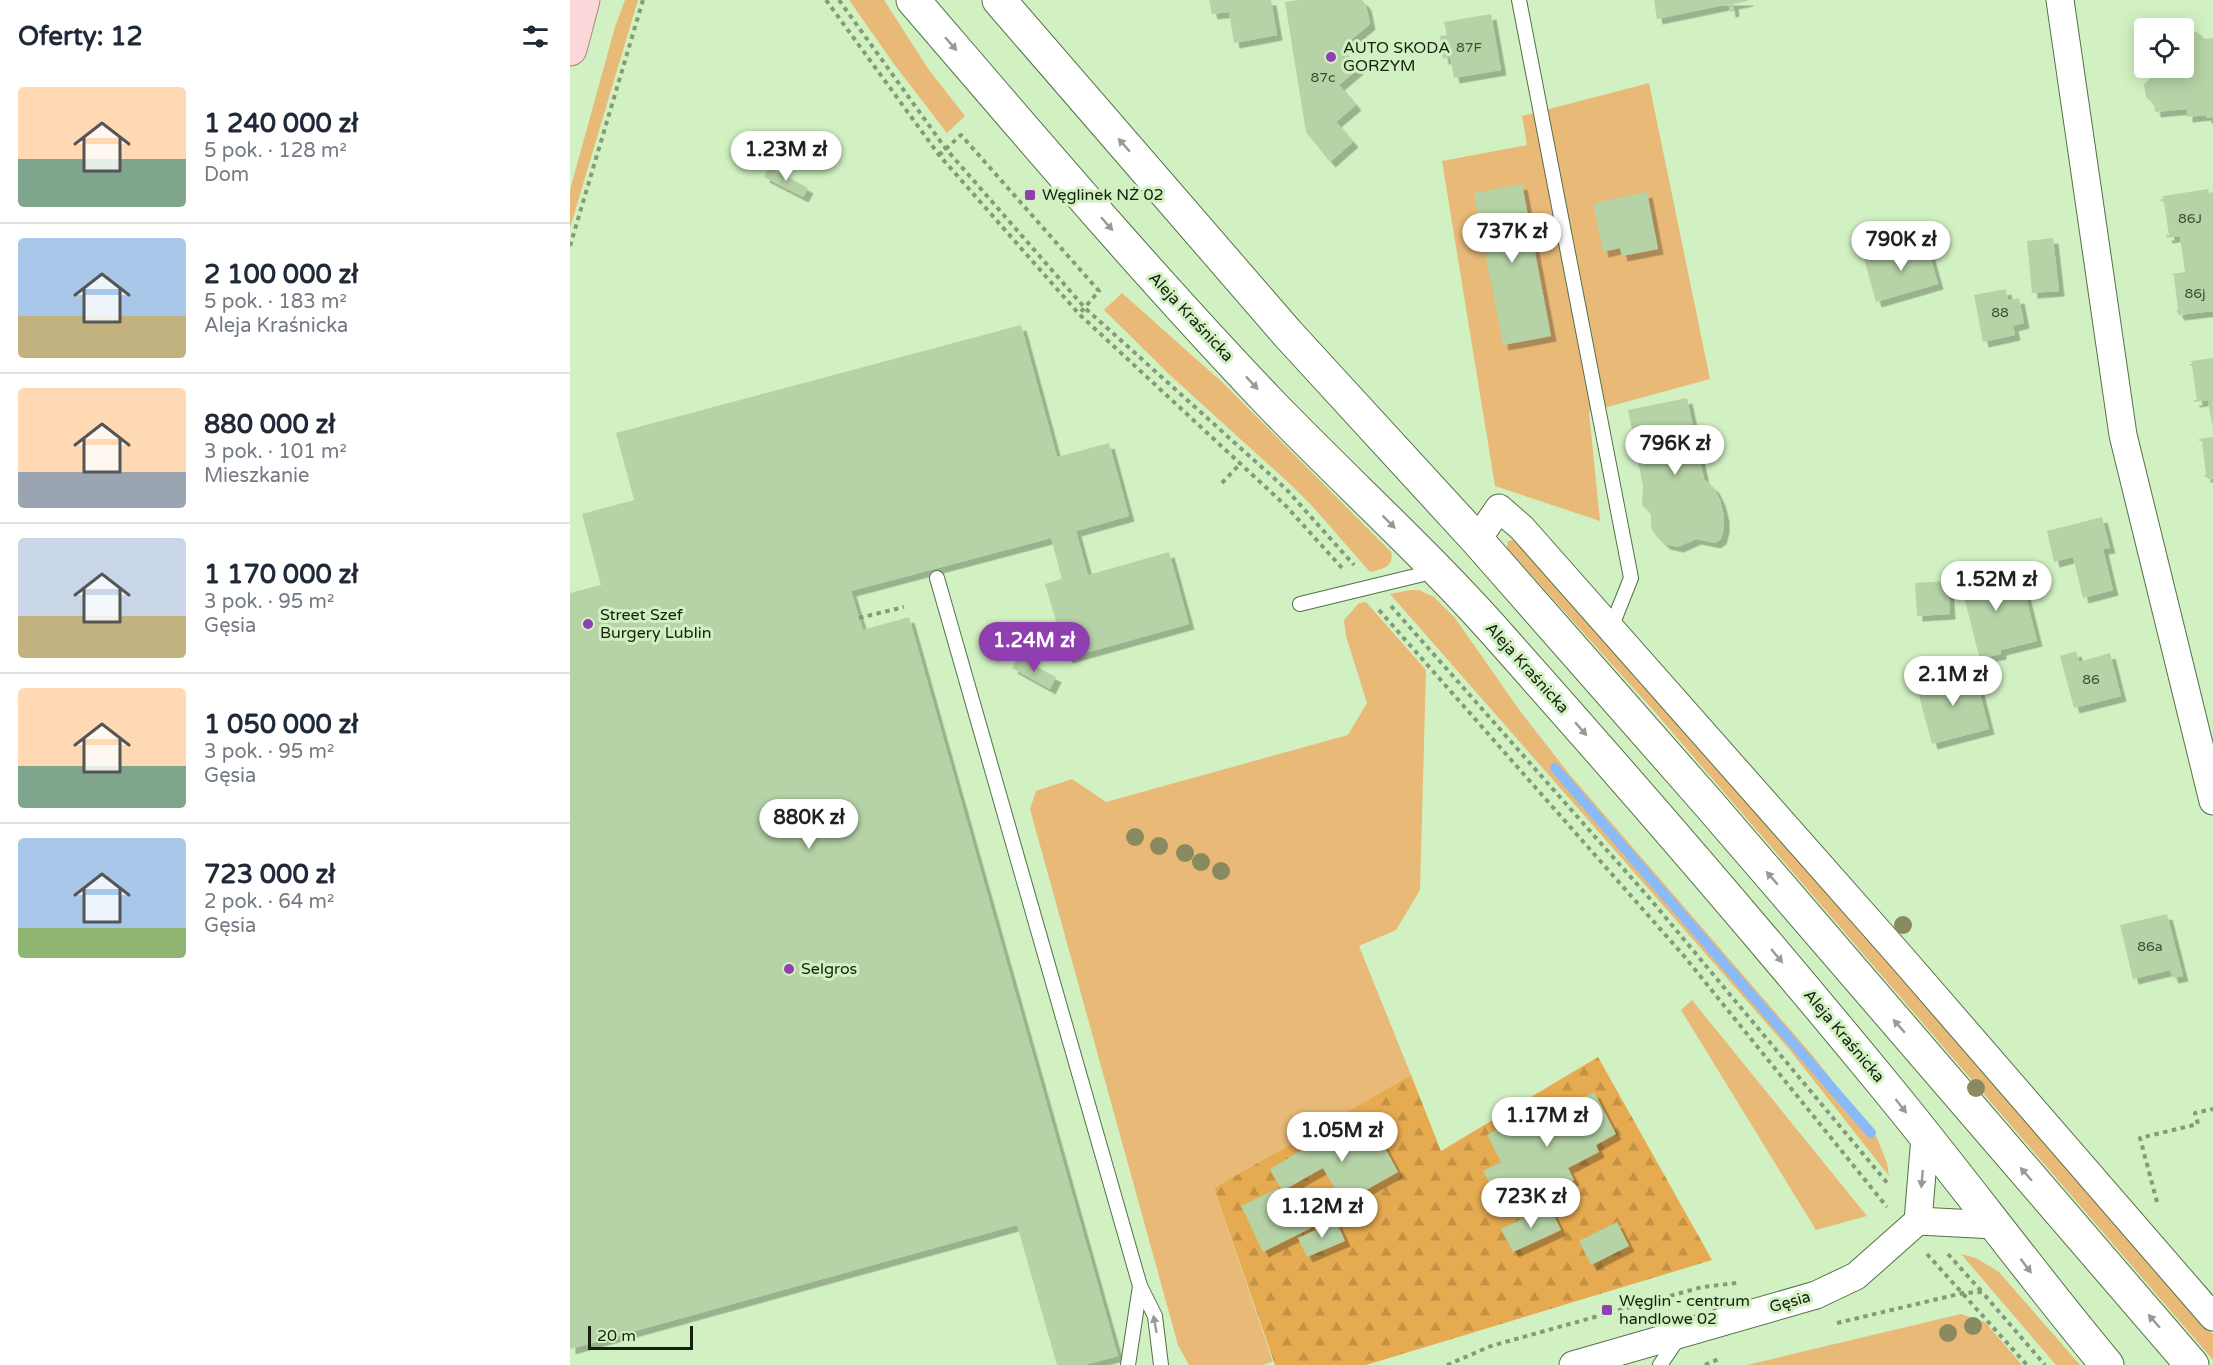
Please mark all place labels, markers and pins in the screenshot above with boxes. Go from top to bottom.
place label: AUTO SKODA GORZYM [1343,38,1450,76]
marker: AUTO SKODA GORZYM [1324,50,1338,64]
pin: 1.23M zł [724,131,848,182]
place label: Węglinek NŻ 02 [1042,185,1164,205]
marker: Węglinek NŻ 02 [1023,188,1037,202]
pin: 737K zł [1457,213,1567,264]
pin: 790K zł [1846,221,1956,272]
pin: 796K zł [1620,425,1730,476]
pin: 1.52M zł [1934,561,2058,612]
place label: Street Szef Burgery Lublin [600,605,711,643]
marker: Street Szef Burgery Lublin [581,617,595,631]
pin: 1.24M zł [972,622,1096,673]
pin: 2.1M zł [1898,656,2008,707]
pin: 880K zł [754,799,864,850]
place label: Selgros [801,959,857,979]
marker: Selgros [782,962,796,976]
pin: 1.17M zł [1485,1097,1609,1148]
pin: 1.05M zł [1280,1112,1404,1163]
pin: 723K zł [1476,1178,1586,1229]
pin: 1.12M zł [1260,1188,1384,1239]
place label: Węglin - centrum handlowe 02 [1619,1291,1750,1329]
marker: Węglin - centrum handlowe 02 [1600,1303,1614,1317]

